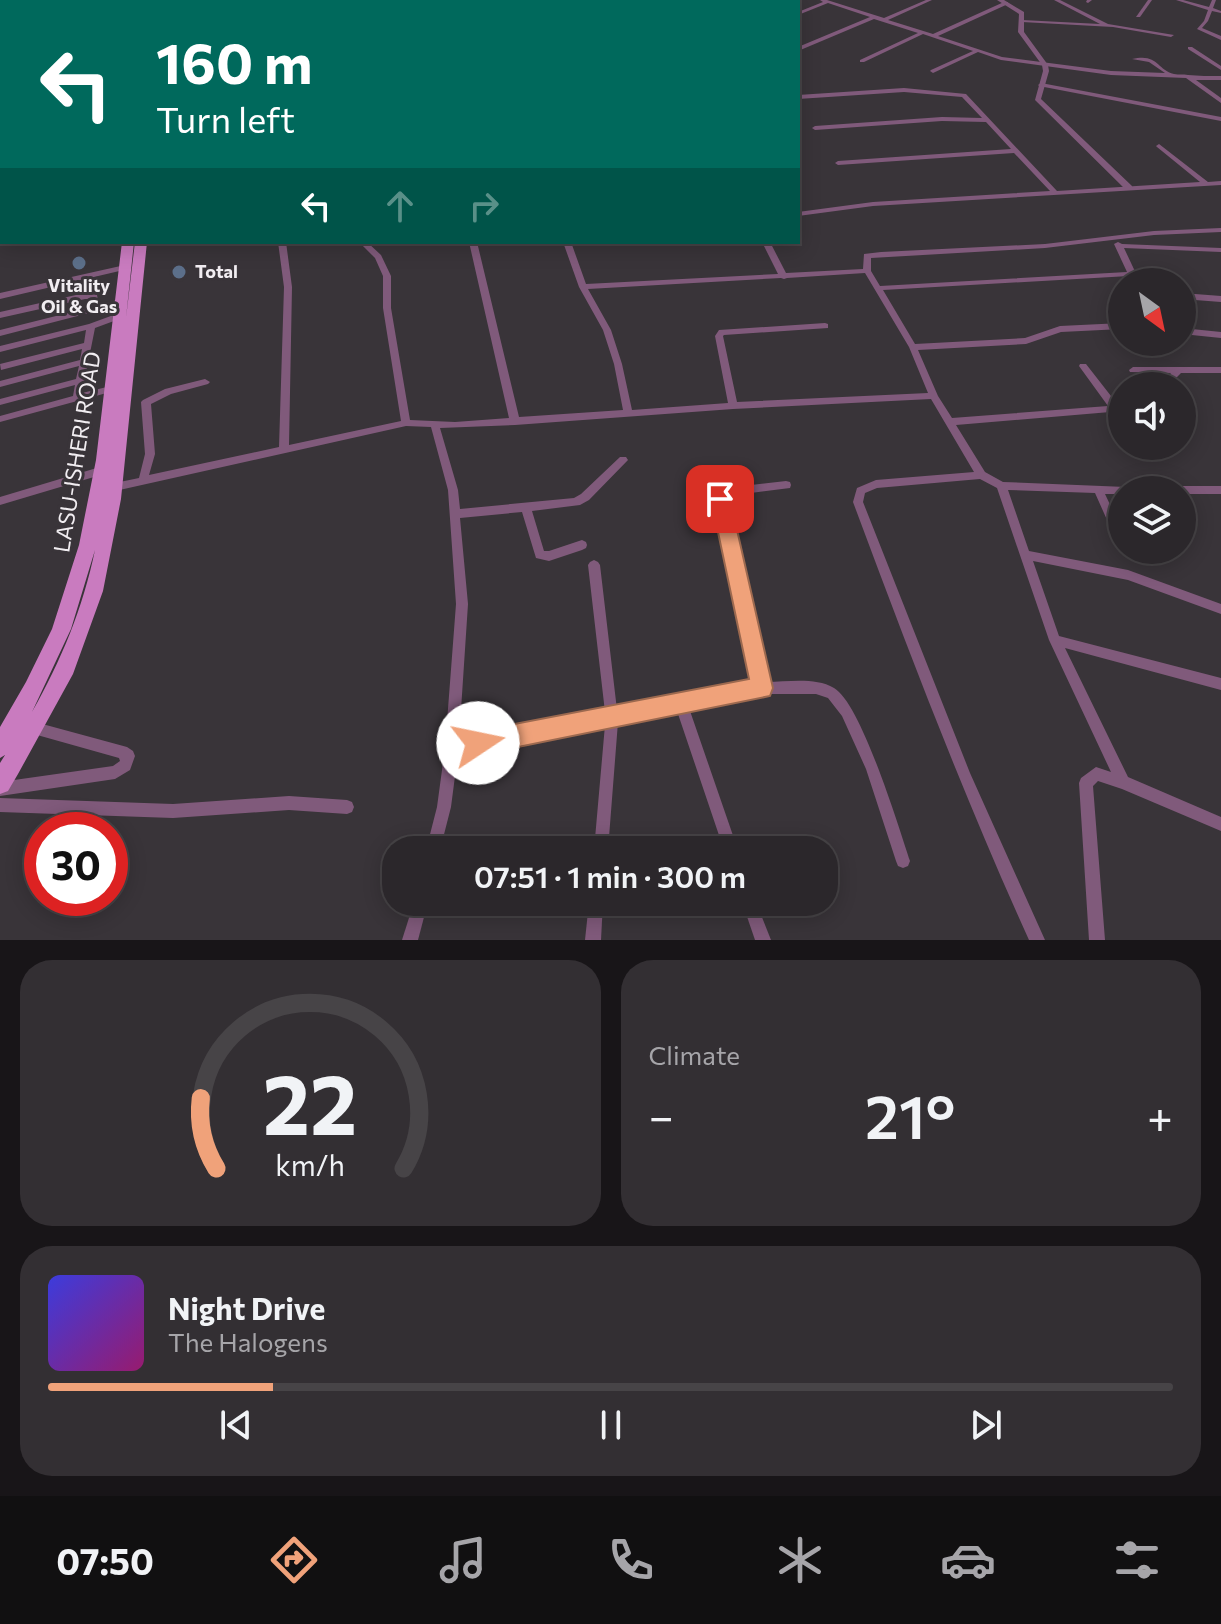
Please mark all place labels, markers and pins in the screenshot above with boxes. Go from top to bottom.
marker: Vitality Oil & Gas [70,254,88,272]
place label: Total [195,260,238,282]
marker: Total [170,263,188,281]
place label: Vitality Oil & Gas [41,274,117,317]
pin [686,465,754,533]

